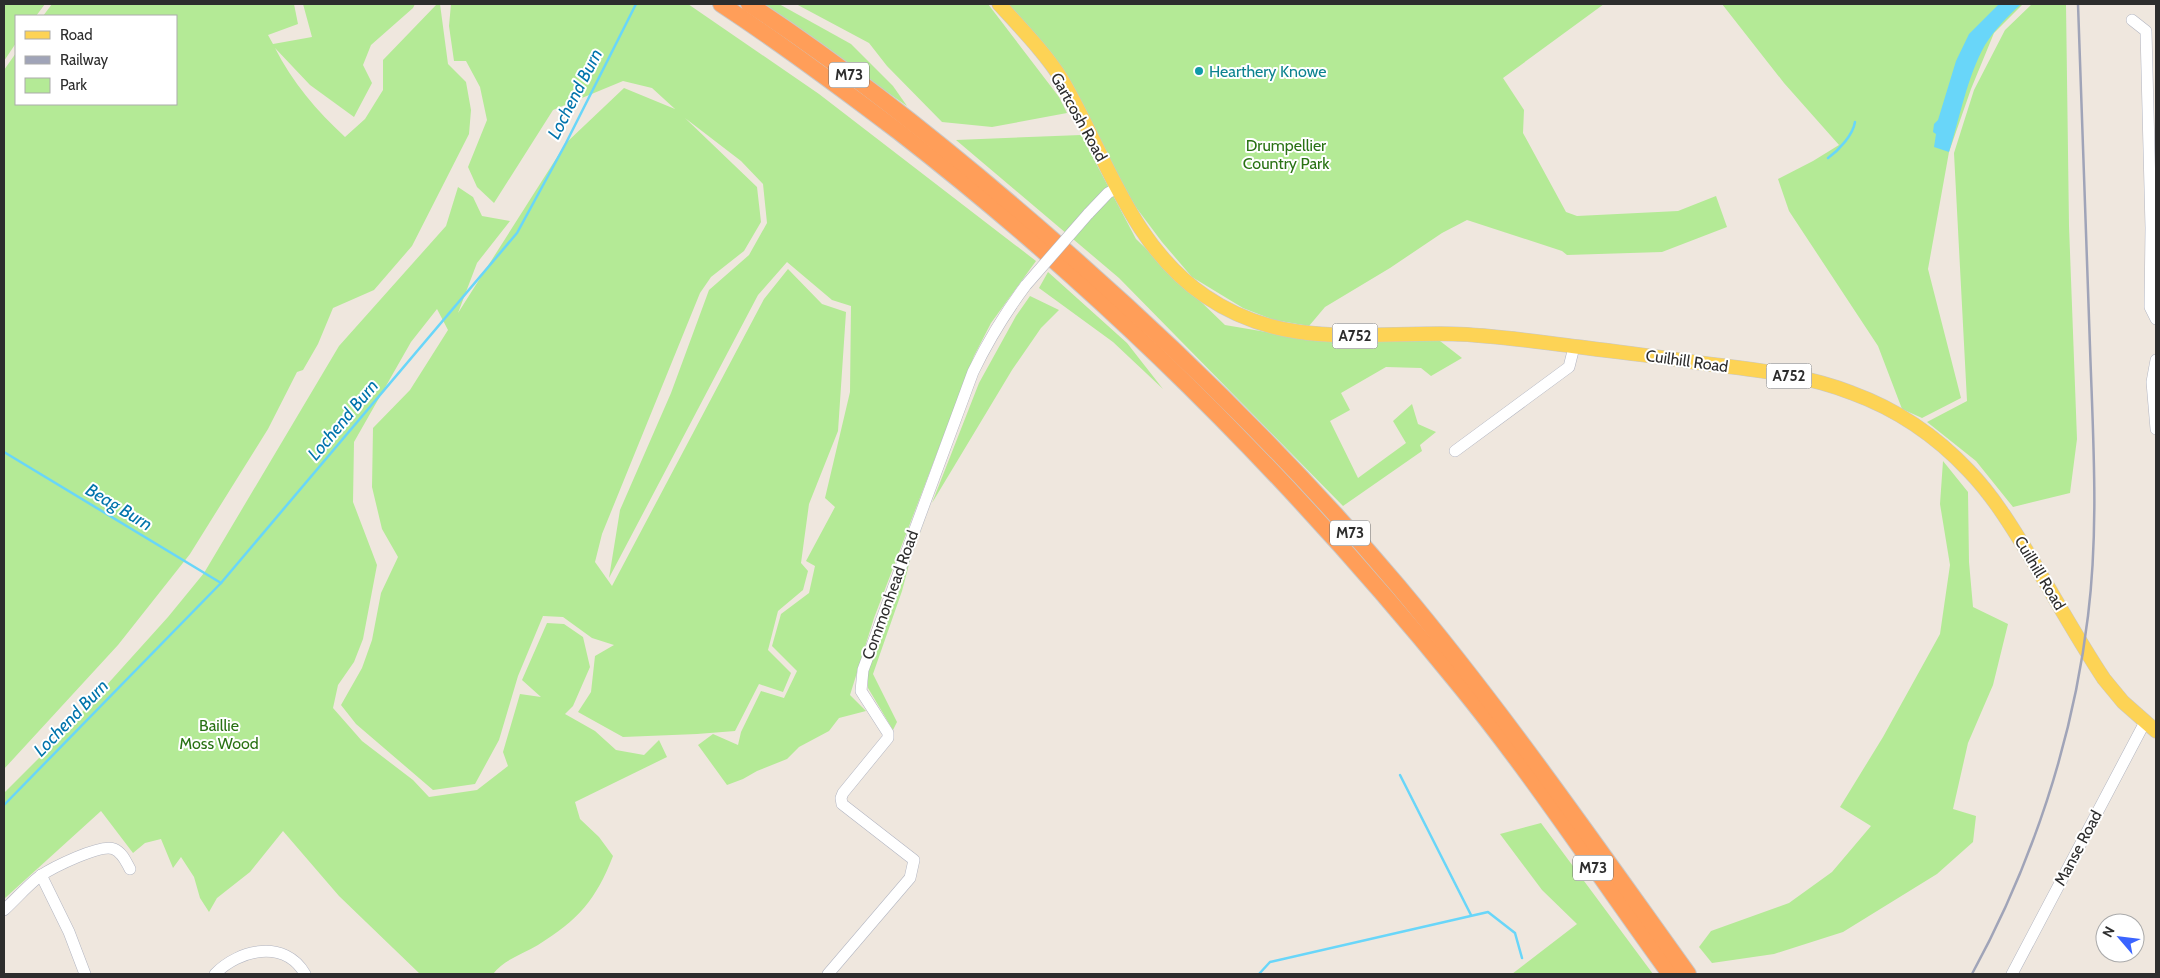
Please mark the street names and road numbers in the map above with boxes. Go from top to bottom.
road number: M73 [829,62,869,88]
street label: Gartcosh Road [1047,69,1111,165]
road number: A752 [1332,324,1378,348]
street label: Cuilhill Road [1645,346,1729,376]
road number: A752 [1766,364,1812,388]
road number: M73 [1330,520,1370,546]
street label: Commonhead Road [858,528,922,662]
street label: Cuilhill Road [2010,532,2070,614]
street label: Manse Road [2050,807,2106,889]
road number: M73 [1573,856,1613,880]

